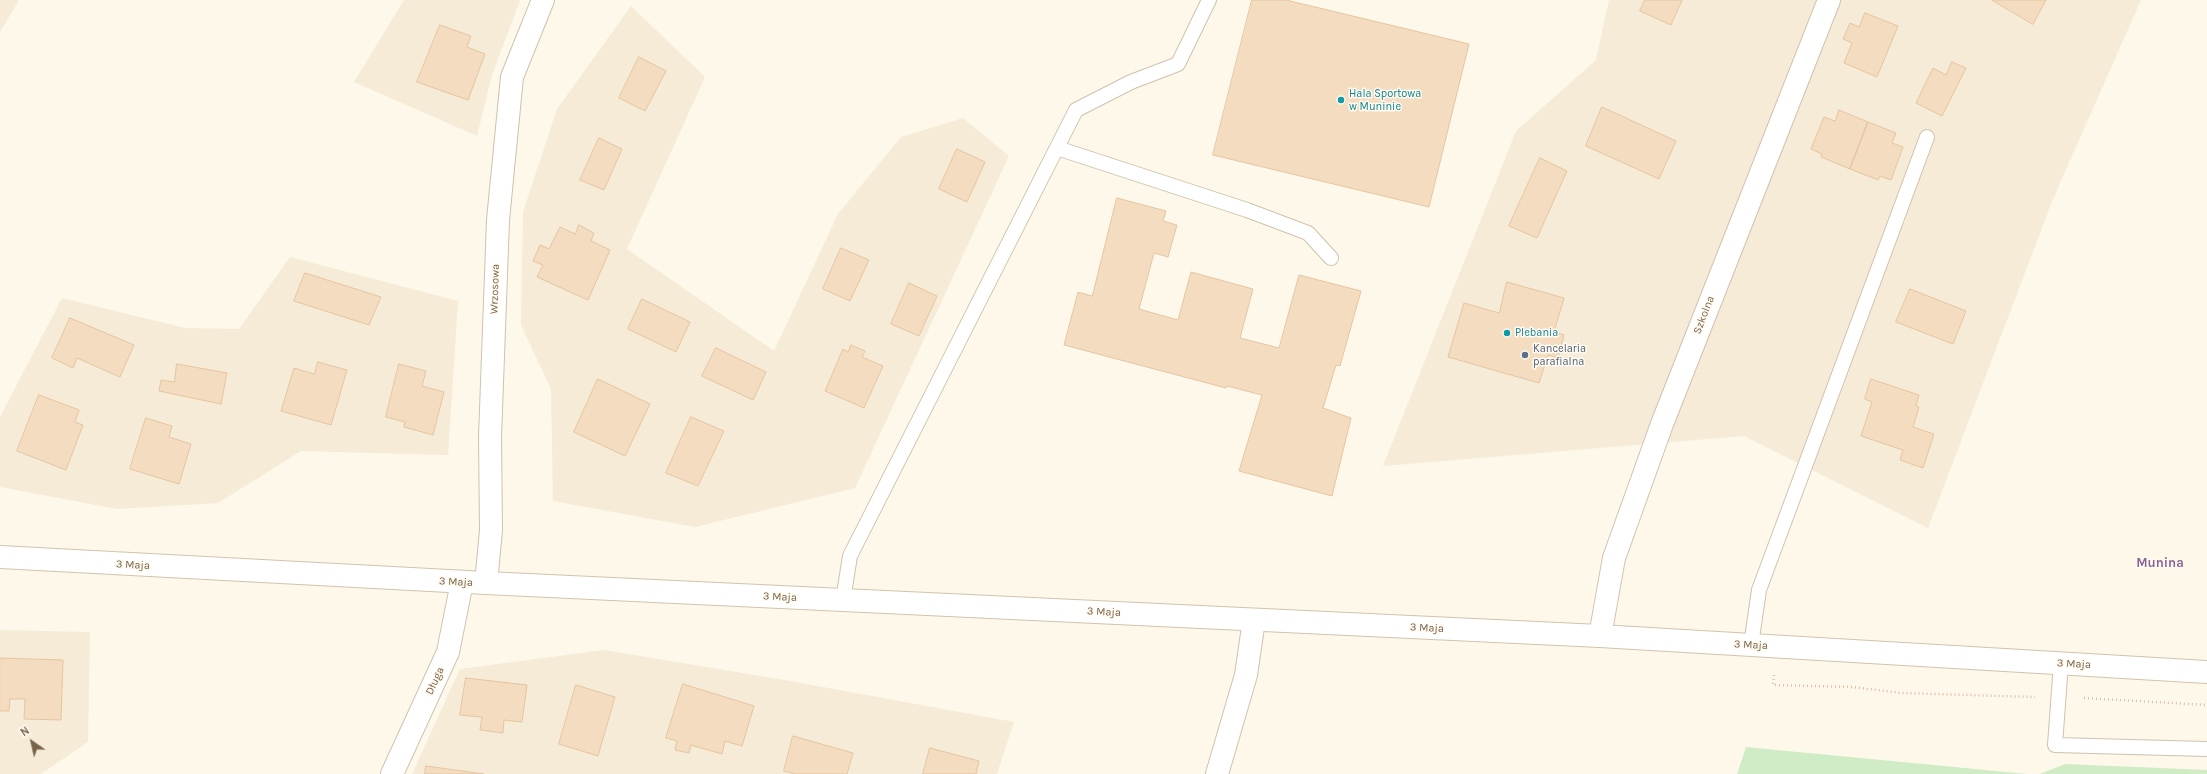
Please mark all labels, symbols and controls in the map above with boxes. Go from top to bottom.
place label: Hala Sportowa w Muninie [1349,87,1421,113]
marker: Hala Sportowa w Muninie [1336,95,1346,105]
street label: Wrzosowa [488,264,502,314]
street label: Szkolna [1691,294,1717,336]
place label: Plebania [1515,326,1558,340]
marker: Plebania [1502,328,1512,338]
place label: Kancelaria parafialna [1533,342,1586,368]
marker: Kancelaria parafialna [1520,350,1530,360]
district label: Munina [2136,555,2184,571]
street label: 3 Maja [116,558,150,572]
street label: 3 Maja [439,575,473,589]
street label: 3 Maja [763,590,797,604]
street label: 3 Maja [1087,605,1121,619]
street label: 3 Maja [1410,621,1444,635]
street label: 3 Maja [1734,638,1768,652]
street label: 3 Maja [2057,657,2091,671]
street label: Długa [423,665,447,697]
north arrow [12,722,52,762]
text: N [18,724,32,739]

